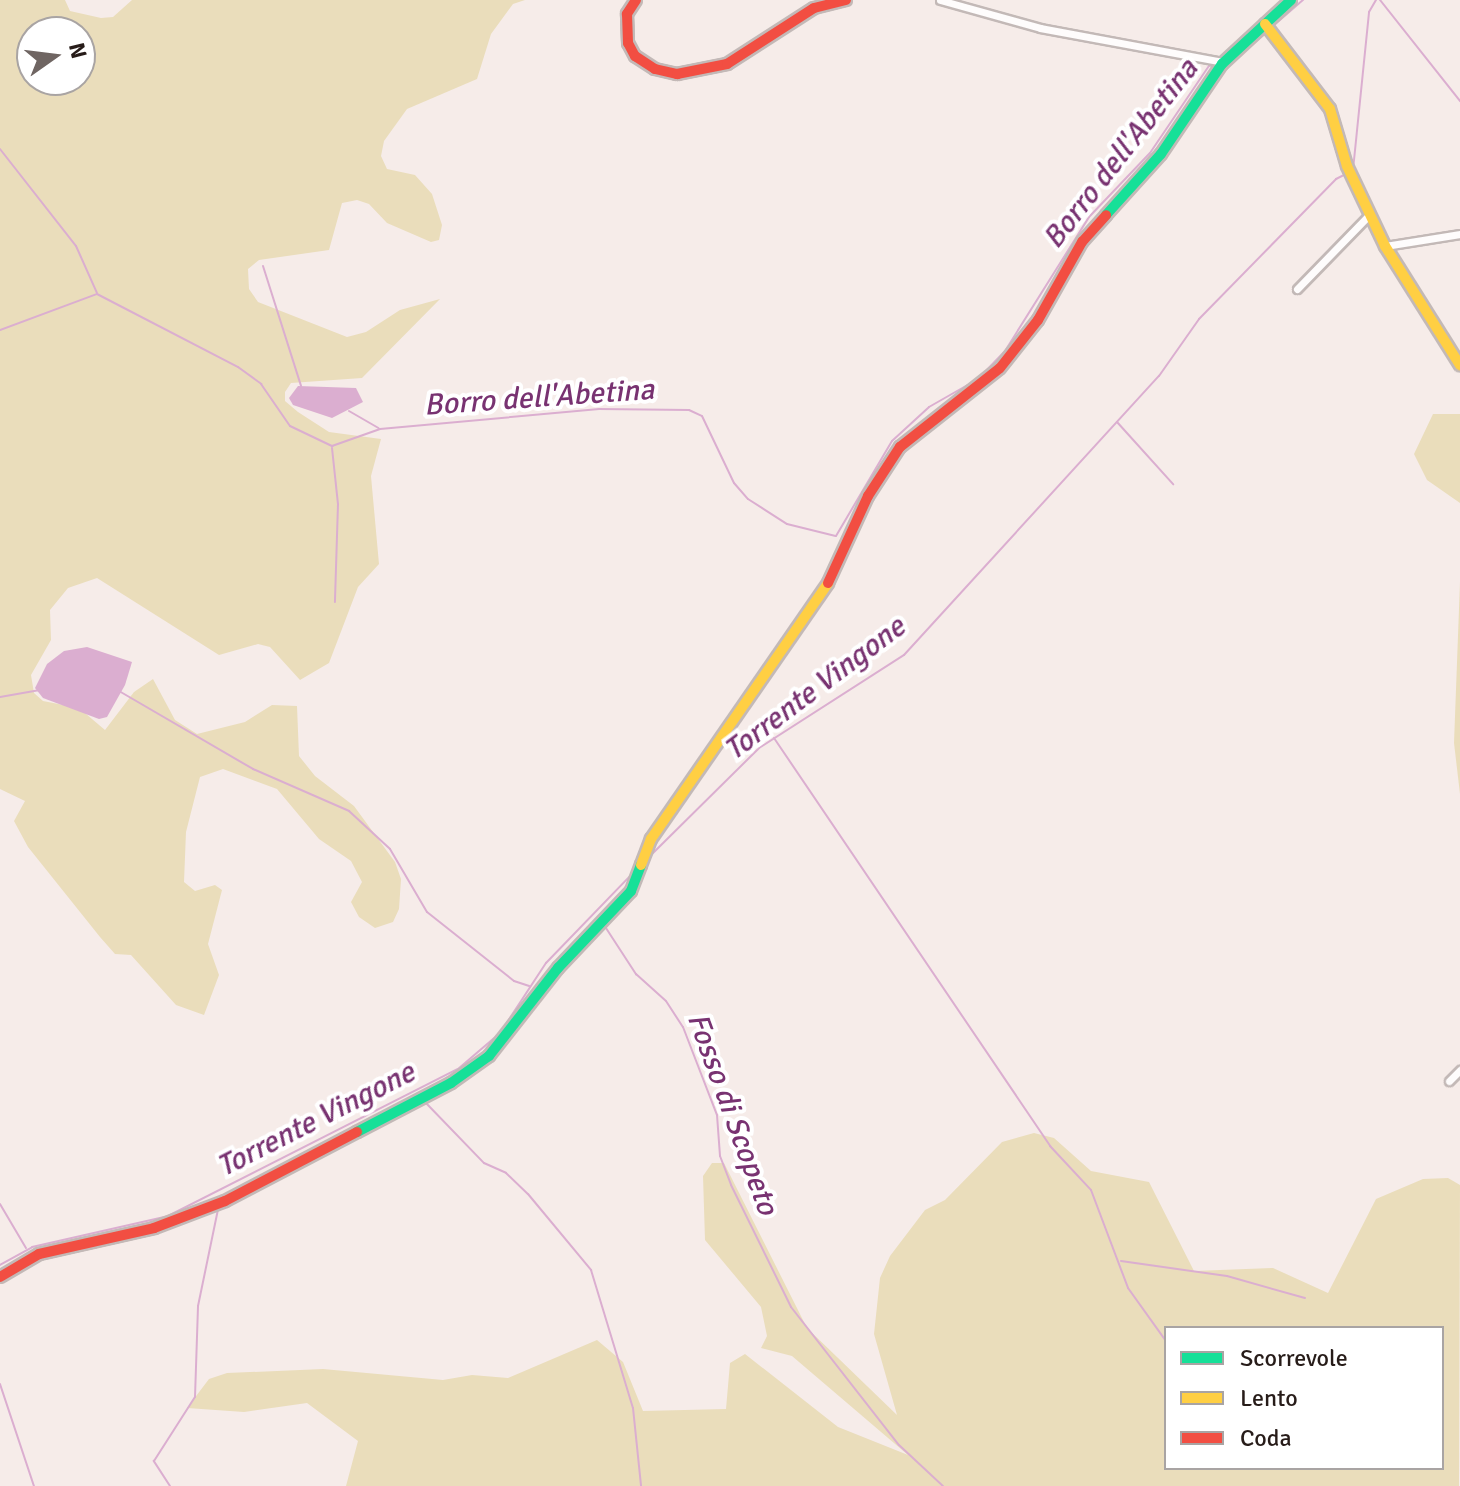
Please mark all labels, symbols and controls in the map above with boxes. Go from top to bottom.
north arrow [16,16,96,96]
text: N [63,40,93,61]
water label: Borro dell'Abetina [1036,52,1206,256]
water label: Borro dell'Abetina [423,372,655,424]
water label: Torrente Vingone [717,609,913,769]
water label: Fosso di Scopeto [679,1008,785,1220]
water label: Torrente Vingone [211,1055,421,1185]
legend [1164,1326,1444,1470]
text: Scorrevole [1240,1343,1348,1373]
text: Lento [1240,1383,1298,1413]
text: Coda [1240,1423,1292,1453]

